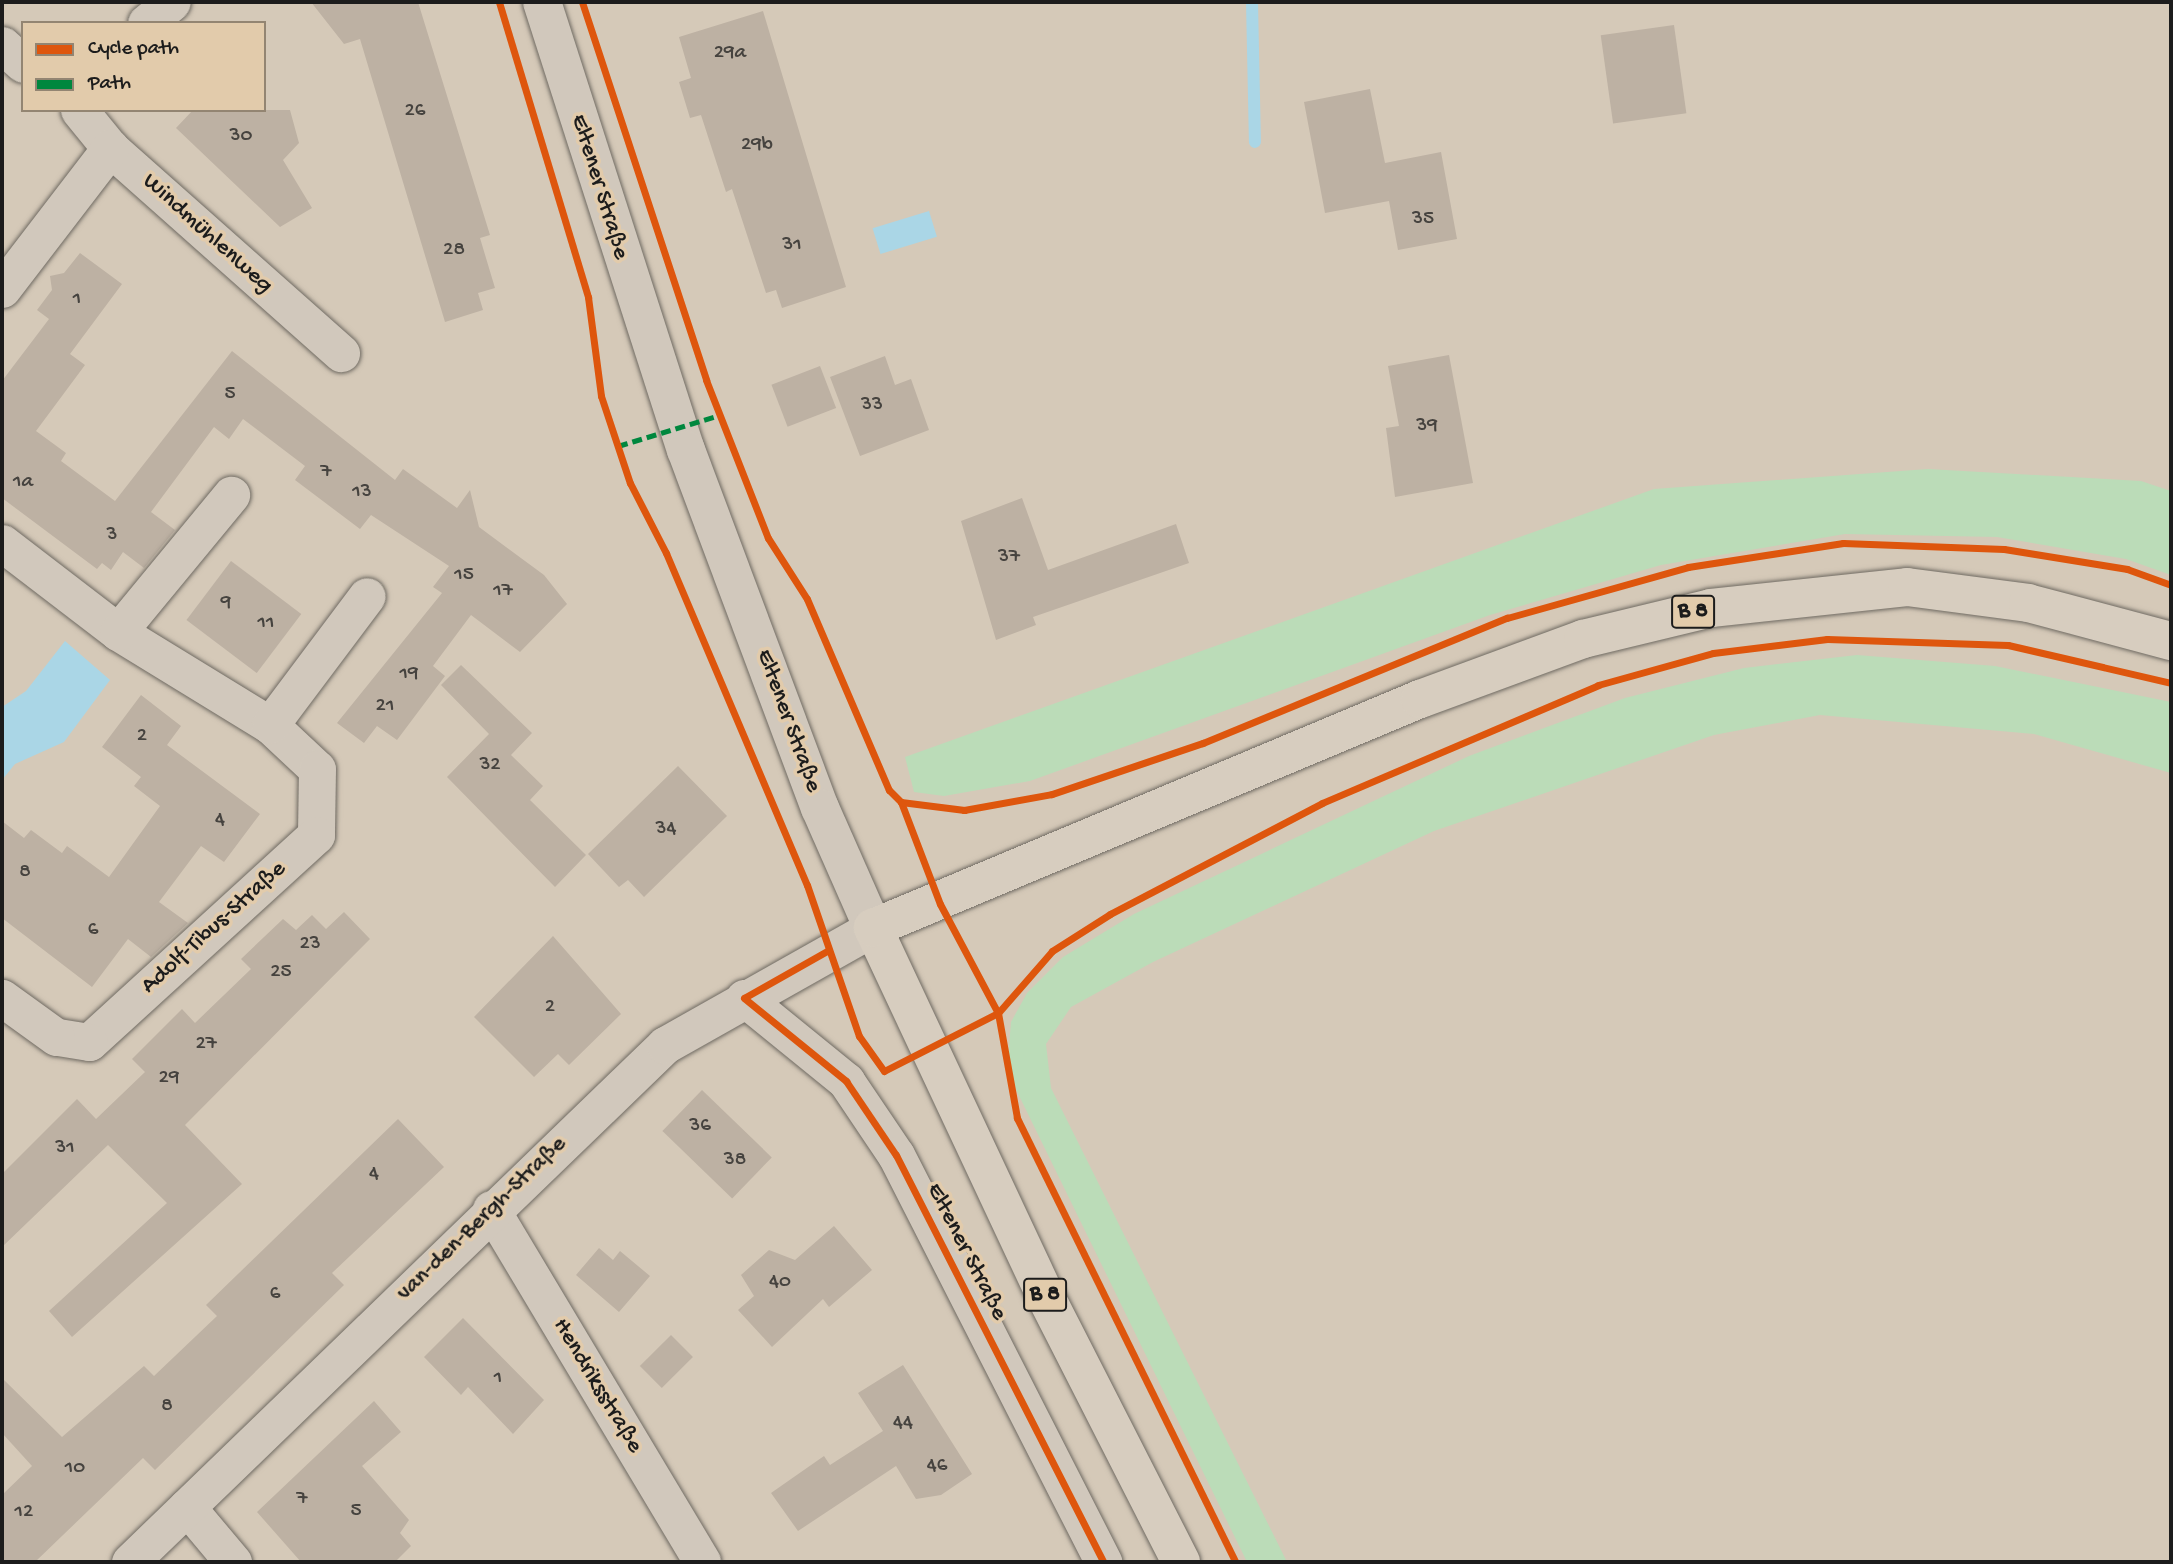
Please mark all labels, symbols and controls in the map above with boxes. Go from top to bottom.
legend [21,21,266,112]
text: Cycle path [88,37,179,62]
house number: 29a [714,41,746,67]
text: Path [88,72,131,97]
house number: 26 [405,99,425,125]
street label: Eltener Straße [563,111,635,263]
house number: 30 [230,124,252,150]
house number: 29b [741,133,773,159]
street label: Windmühlenweg [136,168,278,300]
house number: 35 [1412,207,1434,233]
house number: 31 [782,233,802,259]
house number: 28 [443,238,465,264]
house number: 1 [73,287,81,313]
house number: 5 [224,382,236,408]
house number: 33 [861,393,883,419]
house number: 39 [1416,414,1438,440]
house number: 7 [321,460,331,486]
house number: 1a [13,470,33,496]
house number: 13 [352,480,372,506]
house number: 3 [107,523,117,549]
house number: 37 [998,545,1020,571]
house number: 15 [454,563,474,589]
house number: 17 [493,579,513,605]
house number: 9 [221,591,231,617]
road number: B 8 [1670,592,1716,632]
house number: 11 [258,611,274,637]
street label: Eltener Straße [749,646,827,796]
house number: 19 [399,662,419,688]
house number: 21 [376,694,394,720]
house number: 2 [137,724,147,750]
house number: 32 [479,753,501,779]
house number: 4 [215,808,225,834]
house number: 34 [656,817,676,843]
street label: Adolf-Tibus-Straße [136,855,292,1001]
house number: 8 [19,860,31,886]
house number: 6 [88,918,98,944]
house number: 23 [299,932,321,958]
house number: 25 [270,960,292,986]
house number: 2 [545,995,555,1021]
house number: 27 [195,1032,217,1058]
house number: 29 [159,1066,179,1092]
house number: 36 [689,1114,711,1140]
street label: van-den-Bergh-Straße [391,1130,573,1308]
house number: 31 [55,1136,75,1162]
house number: 38 [724,1148,746,1174]
house number: 4 [369,1162,379,1188]
street label: Eltener Straße [919,1179,1013,1325]
house number: 40 [769,1270,791,1296]
road number: B 8 [1022,1276,1068,1314]
house number: 6 [270,1282,280,1308]
street label: Hendriksstraße [545,1313,649,1459]
house number: 1 [494,1366,502,1392]
house number: 8 [161,1394,173,1420]
house number: 44 [893,1411,913,1437]
house number: 46 [927,1454,947,1480]
house number: 10 [65,1456,85,1482]
house number: 7 [297,1487,307,1513]
house number: 5 [350,1499,362,1525]
house number: 12 [15,1500,33,1526]

